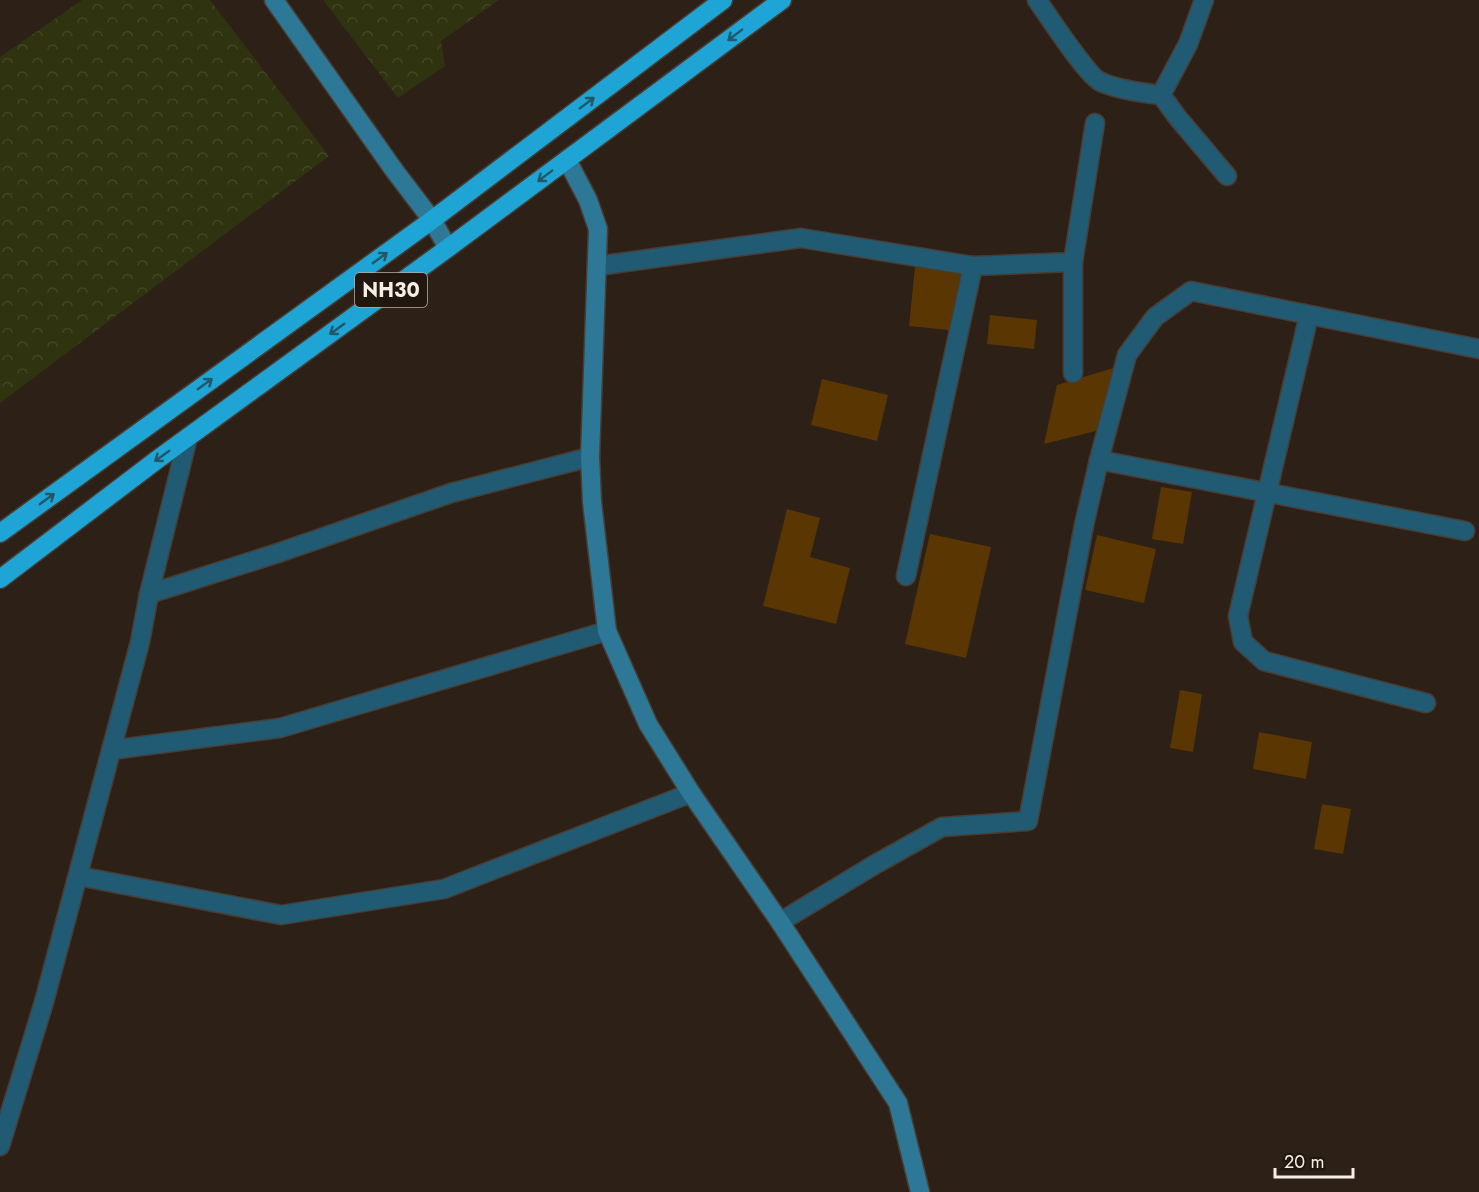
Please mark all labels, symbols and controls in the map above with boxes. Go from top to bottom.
one-way arrow [728,29,744,41]
one-way arrow [578,97,594,109]
one-way arrow [537,170,553,183]
one-way arrow [372,252,388,264]
road number: NH30 [355,273,427,307]
one-way arrow [329,323,345,335]
one-way arrow [197,378,213,391]
one-way arrow [155,450,171,462]
one-way arrow [39,493,55,505]
scale bar [1275,1141,1353,1179]
text: 20 m [1284,1149,1324,1175]

